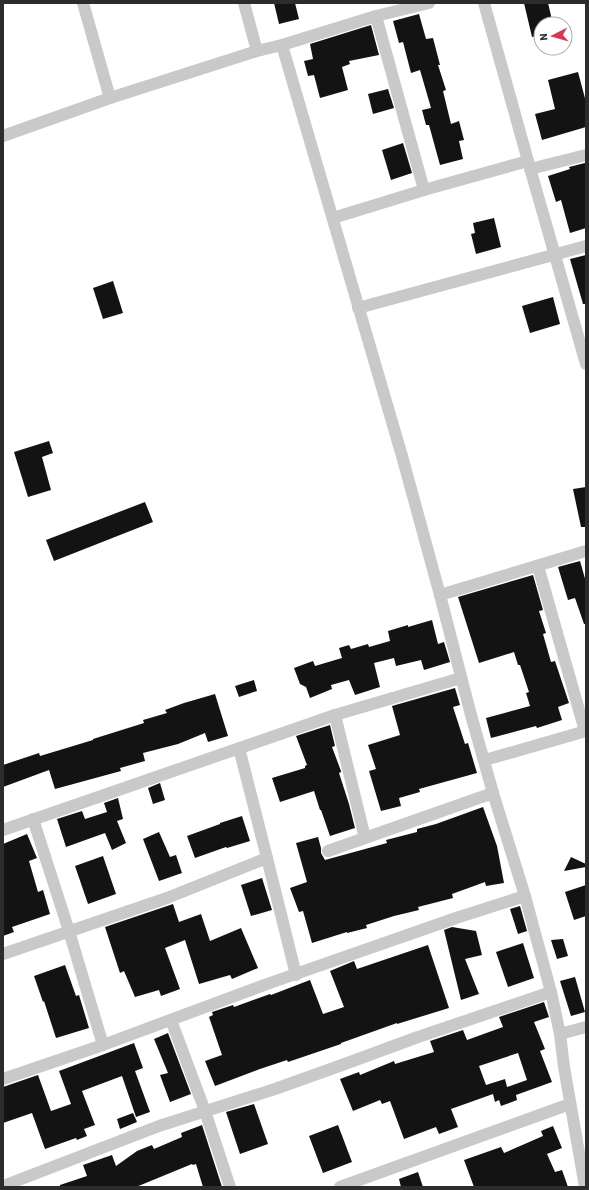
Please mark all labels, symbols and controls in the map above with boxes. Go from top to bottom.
north arrow [533,16,573,56]
text: N [536,33,551,41]

